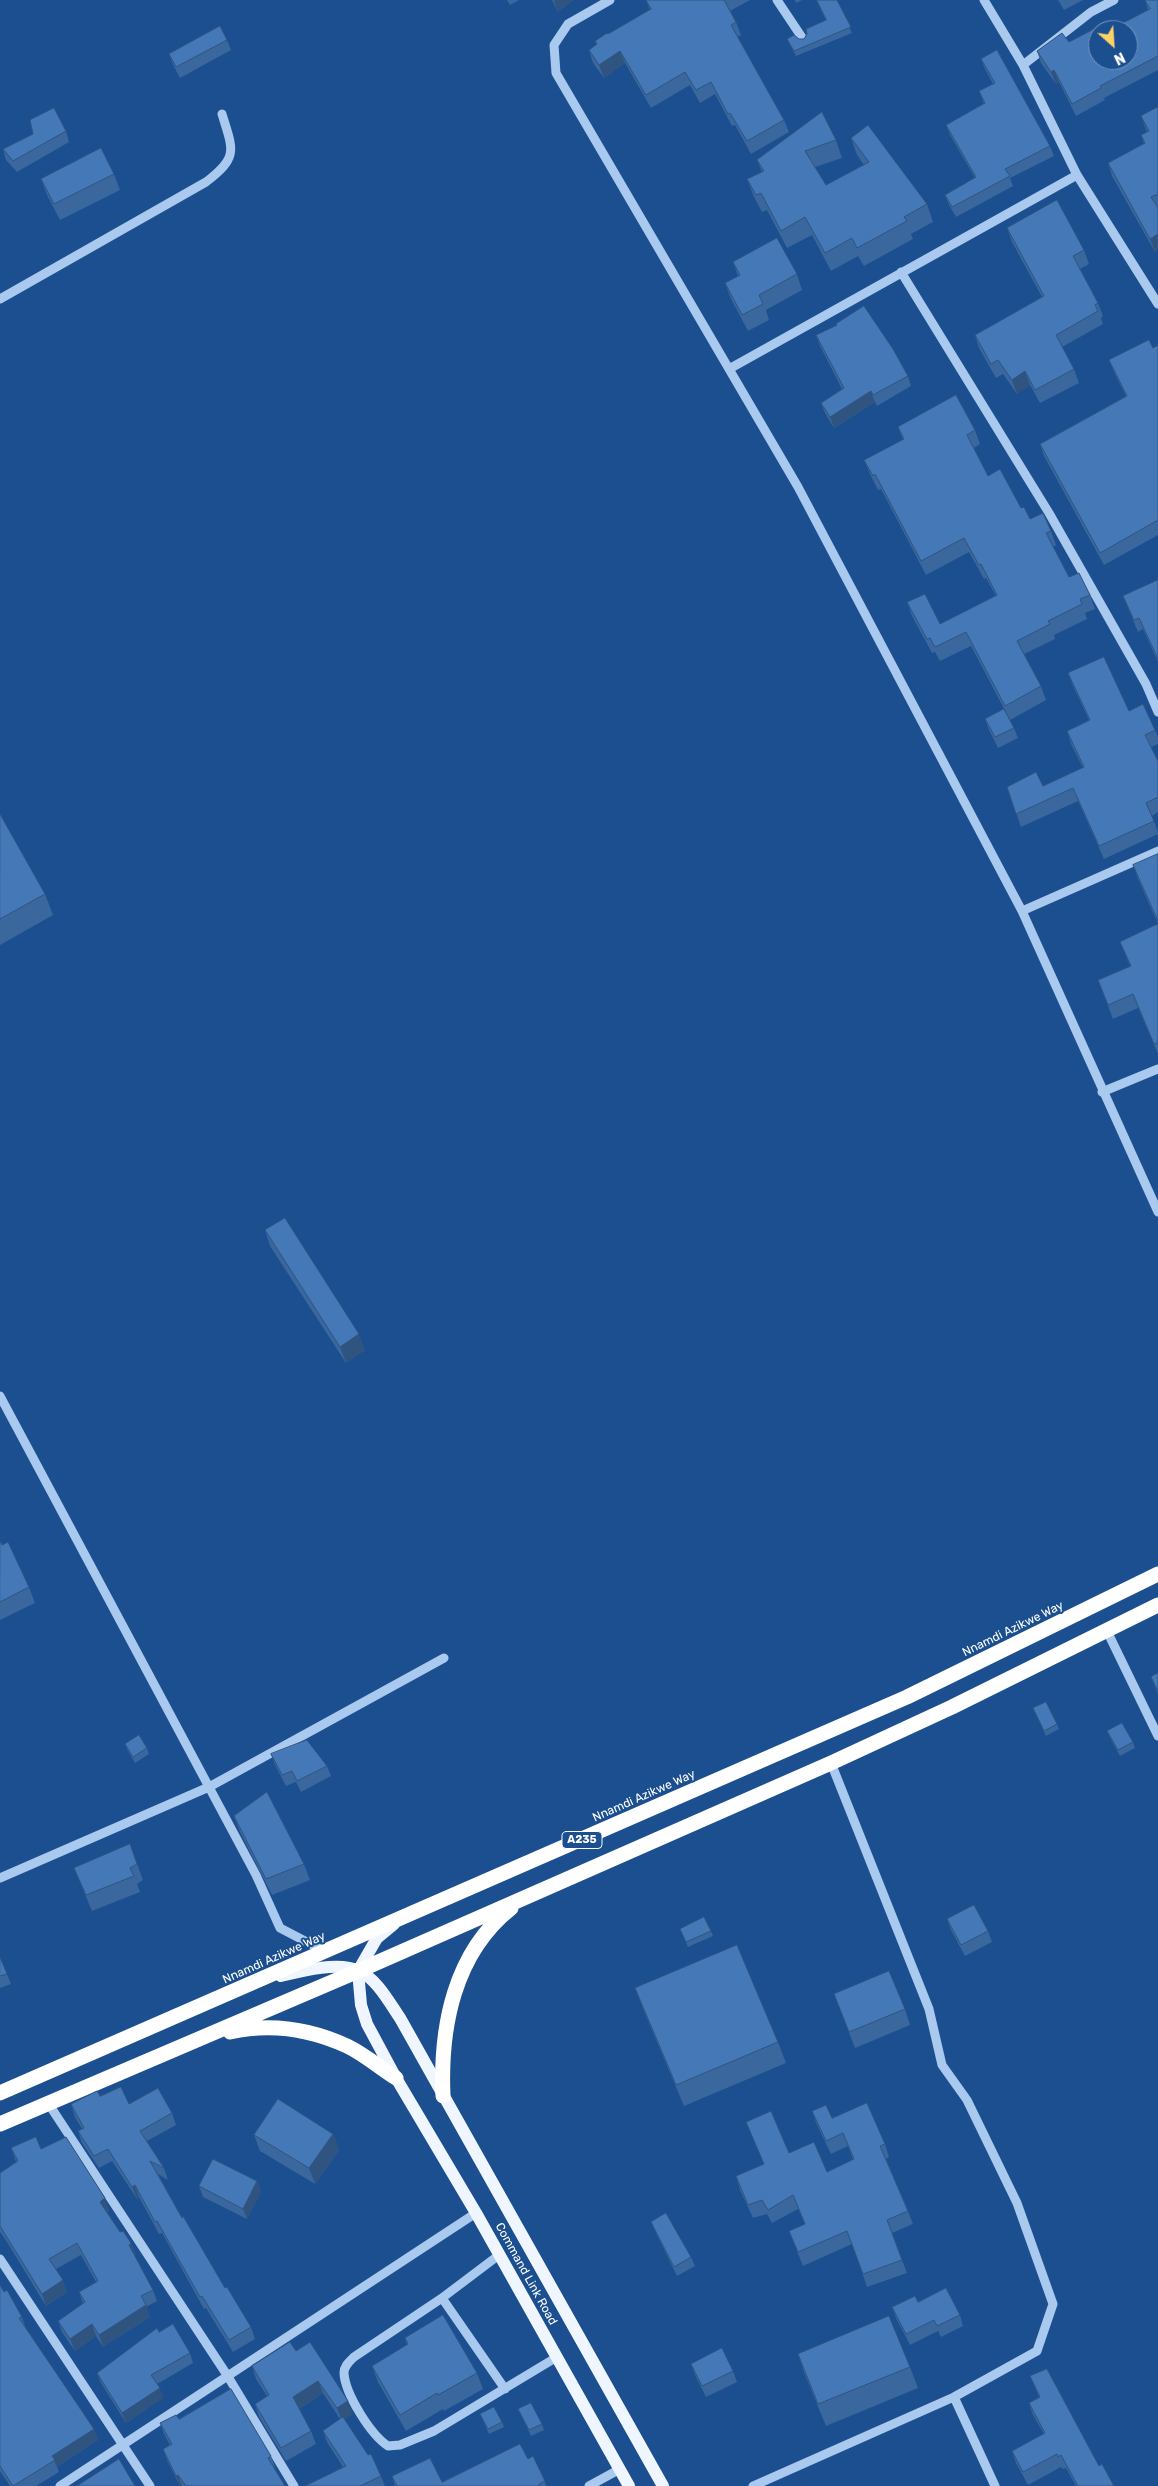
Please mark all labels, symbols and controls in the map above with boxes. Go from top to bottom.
north arrow [1088,20,1138,70]
text: N [1111,48,1128,68]
street label: Nnamdi Azikwe Way [960,1598,1066,1660]
street label: Nnamdi Azikwe Way [591,1767,697,1825]
road number: A235 [562,1832,602,1848]
street label: Nnamdi Azikwe Way [221,1929,327,1987]
street label: Command Link Road [492,2220,560,2328]

